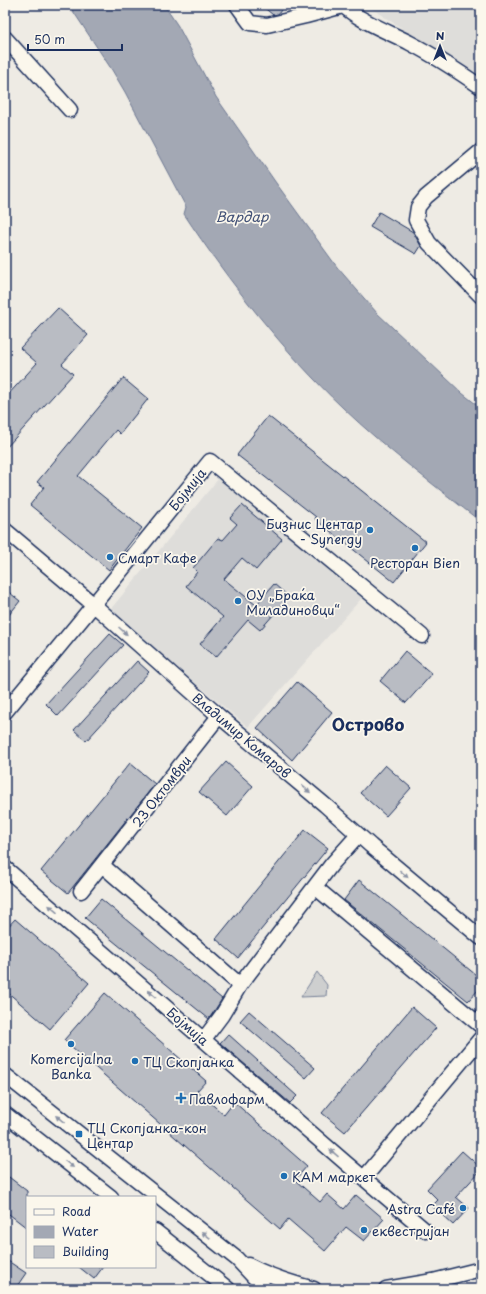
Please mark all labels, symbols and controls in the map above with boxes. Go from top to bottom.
scale bar [28,26,122,52]
north arrow [420,26,460,66]
text: N [436,27,445,44]
text: 50 m [34,30,65,48]
water label: Вардар [216,206,270,227]
street label: Бојмија [164,463,210,514]
place label: Бизнис Центар - Synergy [266,514,362,548]
marker: Бизнис Центар - Synergy [365,525,375,535]
marker: Ресторан Bien [410,543,420,553]
place label: Смарт Кафе [118,548,197,567]
marker: Смарт Кафе [105,552,115,562]
place label: Ресторан Bien [370,553,460,572]
place label: ОУ „Браќа Миладиновци“ [246,585,340,619]
marker: ОУ „Браќа Миладиновци“ [233,596,243,606]
one-way arrow [118,626,127,635]
street label: Владимир Комаров [189,688,296,782]
district label: Острово [332,711,404,737]
street label: 23 Октомври [127,751,195,831]
one-way arrow [301,784,311,793]
one-way arrow [399,870,409,879]
one-way arrow [48,905,58,914]
one-way arrow [146,990,157,999]
street label: Бојмија [163,1003,214,1050]
marker: Komercijalna Banka [66,1039,76,1049]
place label: Komercijalna Banka [30,1049,113,1083]
place label: ТЦ Скопјанка [143,1052,235,1071]
marker: ТЦ Скопјанка [130,1056,140,1066]
place label: Павлофарм [189,1089,265,1108]
marker: Павлофарм [176,1093,186,1103]
one-way arrow [55,1115,66,1123]
place label: ТЦ Скопјанка-кон Центар [87,1118,207,1152]
marker: ТЦ Скопјанка-кон Центар [74,1129,84,1139]
one-way arrow [329,1148,340,1157]
one-way arrow [63,1159,74,1168]
place label: KAM маркет [292,1167,376,1186]
marker: KAM маркет [279,1171,289,1181]
legend [26,1196,156,1268]
place label: Astra Café [387,1199,455,1218]
text: Road [62,1202,91,1220]
marker: Astra Café [458,1203,468,1213]
place label: еквестријан [372,1221,450,1240]
text: Water [62,1222,99,1240]
marker: еквестријан [359,1225,369,1235]
one-way arrow [201,1230,212,1239]
text: Building [62,1242,109,1260]

